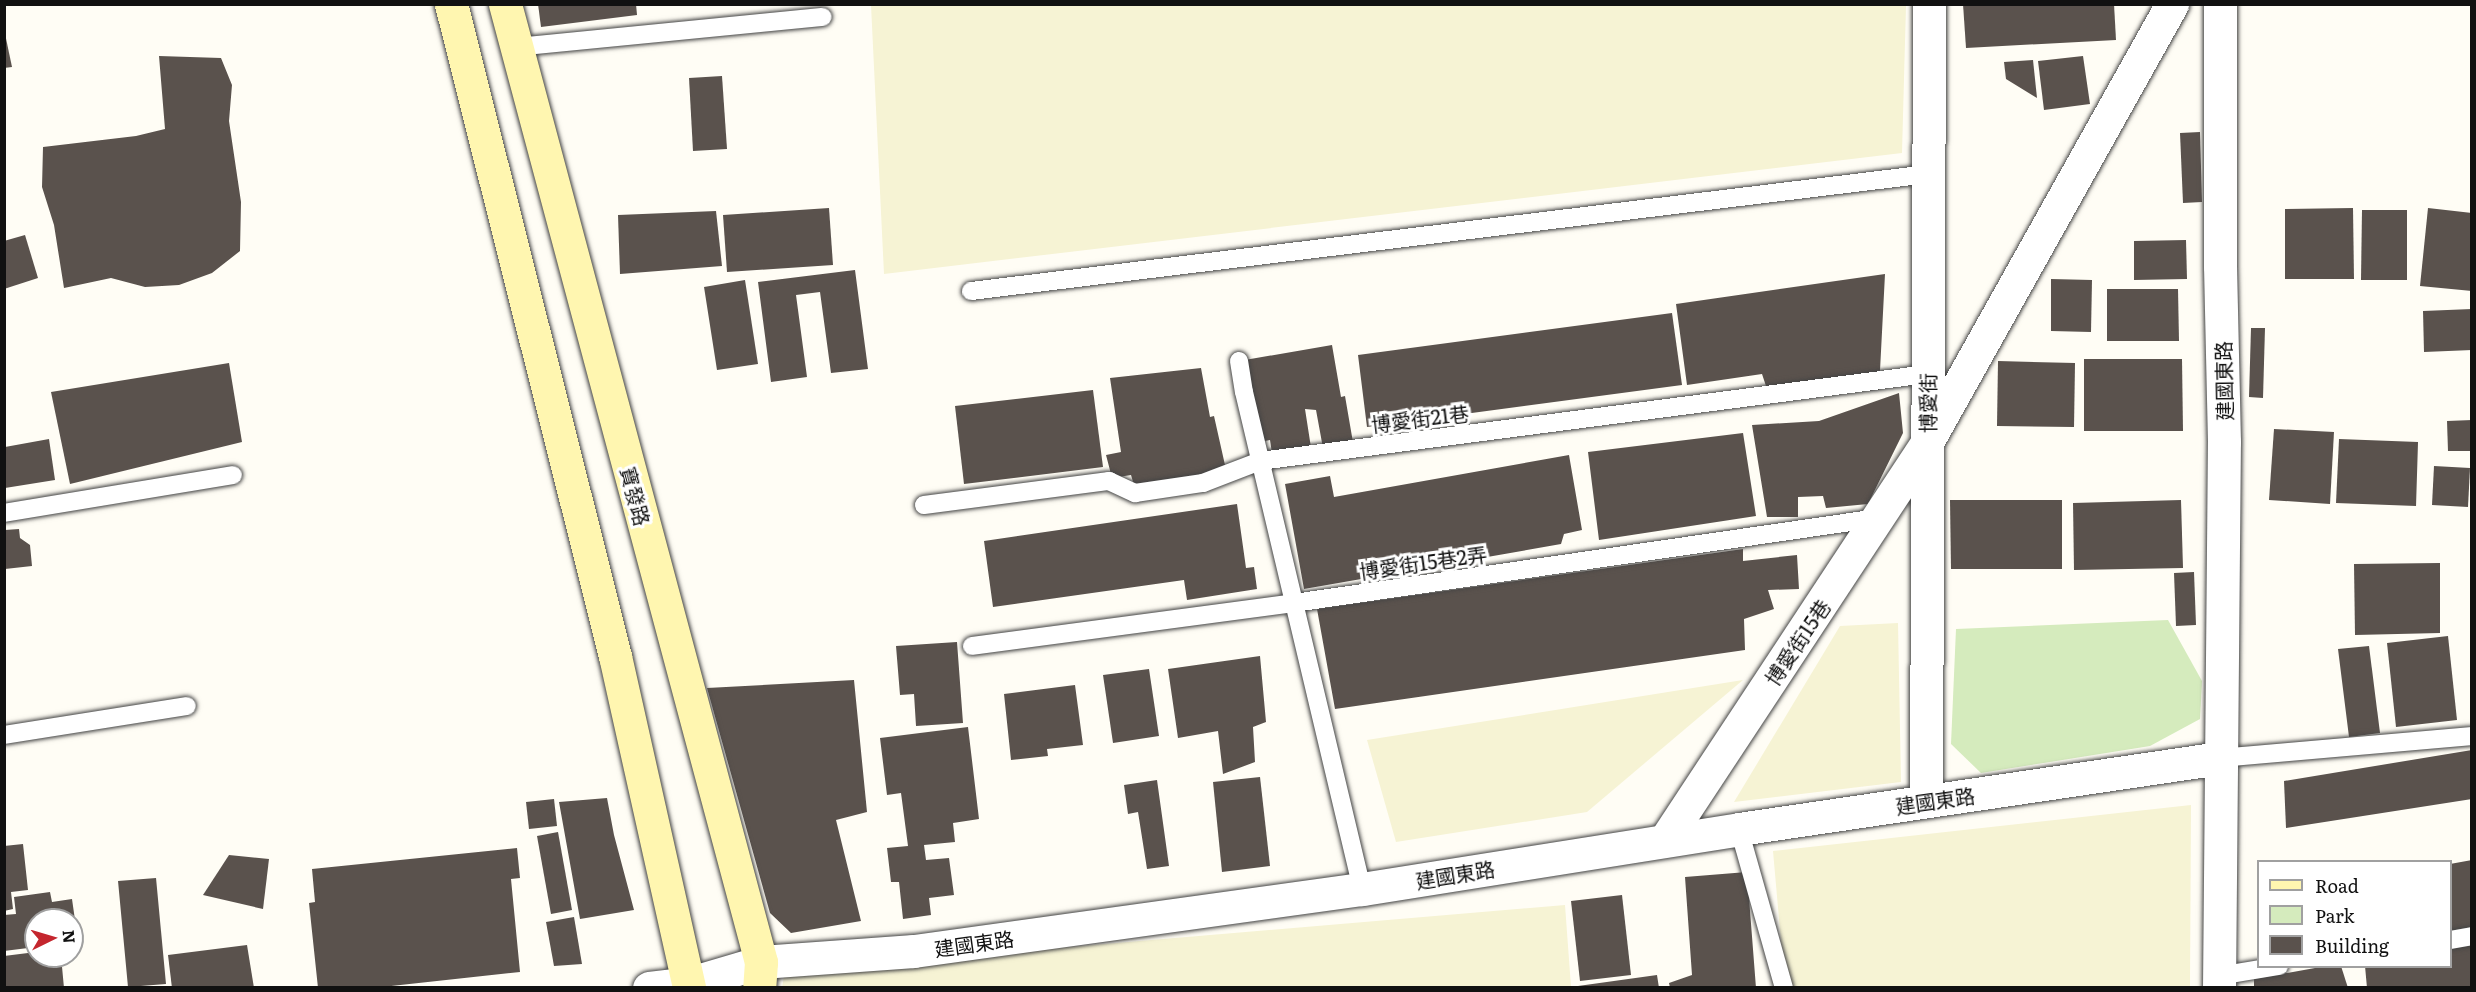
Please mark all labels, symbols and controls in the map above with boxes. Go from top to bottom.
street label: 建國東路 [2210,341,2236,421]
street label: 博愛街 [1915,373,1939,433]
street label: 博愛街21巷 [1370,400,1470,436]
street label: 寶發路 [617,464,655,528]
street label: 博愛街15巷2弄 [1358,541,1488,583]
street label: 博愛街15巷 [1760,595,1834,689]
street label: 建國東路 [1894,783,1976,817]
street label: 建國東路 [1414,856,1496,892]
legend [2257,860,2452,968]
text: Road [2315,872,2359,899]
text: Park [2315,902,2354,929]
north arrow [24,908,84,968]
street label: 建國東路 [933,926,1015,960]
text: N [57,929,82,944]
text: Building [2315,932,2389,959]

